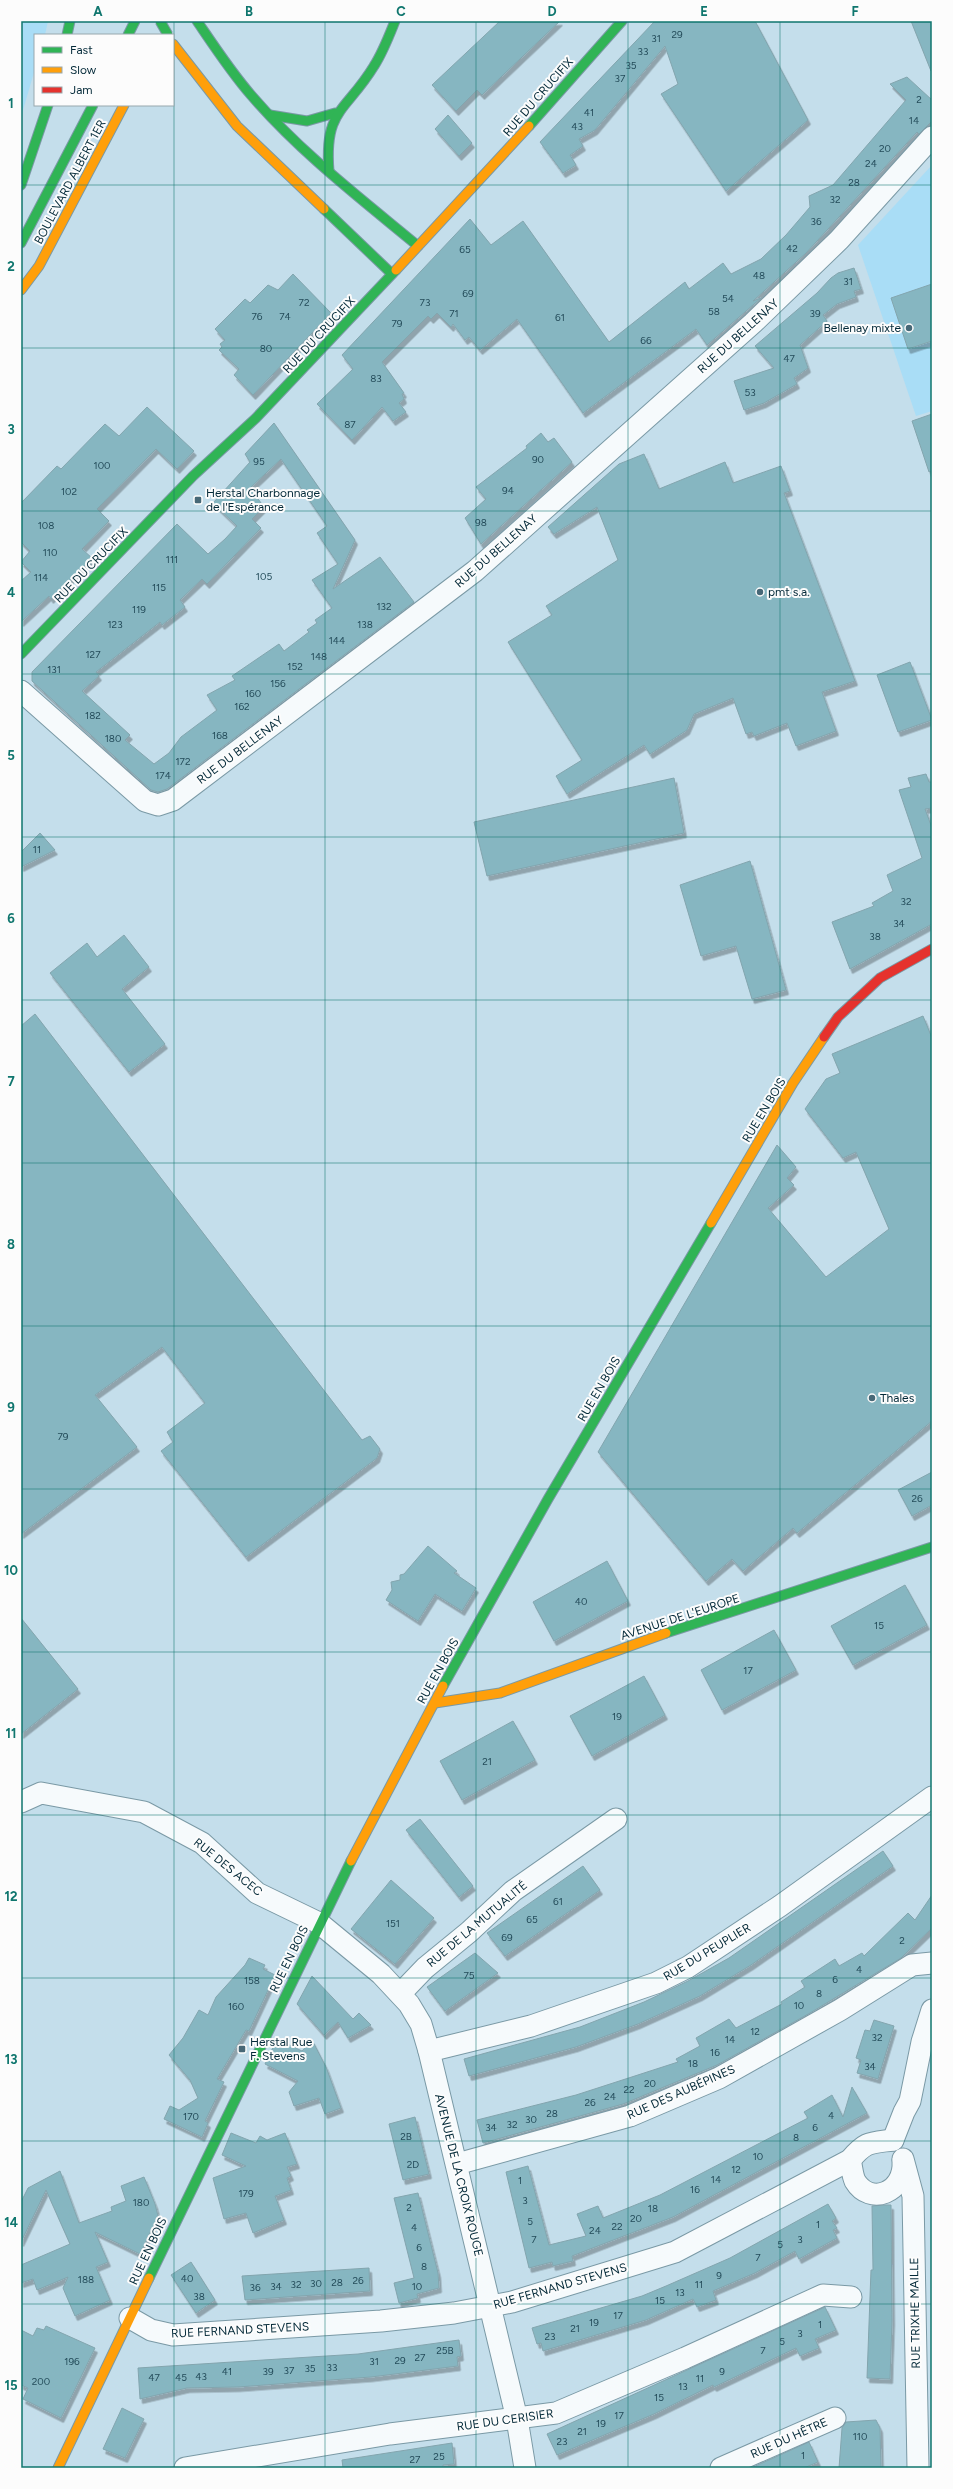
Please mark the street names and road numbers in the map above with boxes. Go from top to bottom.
street label: RUE DU CRUCIFIX [500,54,576,139]
street label: BOULEVARD ALBERT 1ER [31,118,109,246]
street label: RUE DU CRUCIFIX [280,293,358,376]
street label: RUE DU BELLENAY [695,295,782,376]
street label: RUE DU BELLENAY [452,511,541,591]
street label: RUE DU CRUCIFIX [51,524,131,606]
street label: RUE DU BELLENAY [194,713,286,787]
street label: RUE EN BOIS [739,1075,789,1145]
street label: RUE EN BOIS [575,1354,623,1424]
street label: AVENUE DE L'EUROPE [619,1591,741,1643]
street label: RUE EN BOIS [414,1636,462,1706]
street label: RUE DES ACEC [191,1835,265,1899]
street label: RUE DE LA MUTUALITÉ [424,1878,530,1970]
street label: RUE DU PEUPLIER [661,1920,753,1984]
street label: RUE EN BOIS [267,1923,311,1995]
street label: RUE DES AUBÉPINES [625,2062,737,2122]
street label: AVENUE DE LA CROIX ROUGE [432,2092,486,2258]
street label: RUE EN BOIS [126,2215,170,2287]
street label: RUE TRIXHE MAILLE [907,2257,923,2369]
street label: RUE FERNAND STEVENS [492,2260,628,2312]
street label: RUE FERNAND STEVENS [171,2319,309,2341]
street label: RUE DU CERISIER [456,2406,554,2434]
street label: RUE DU HÊTRE [748,2415,830,2461]

